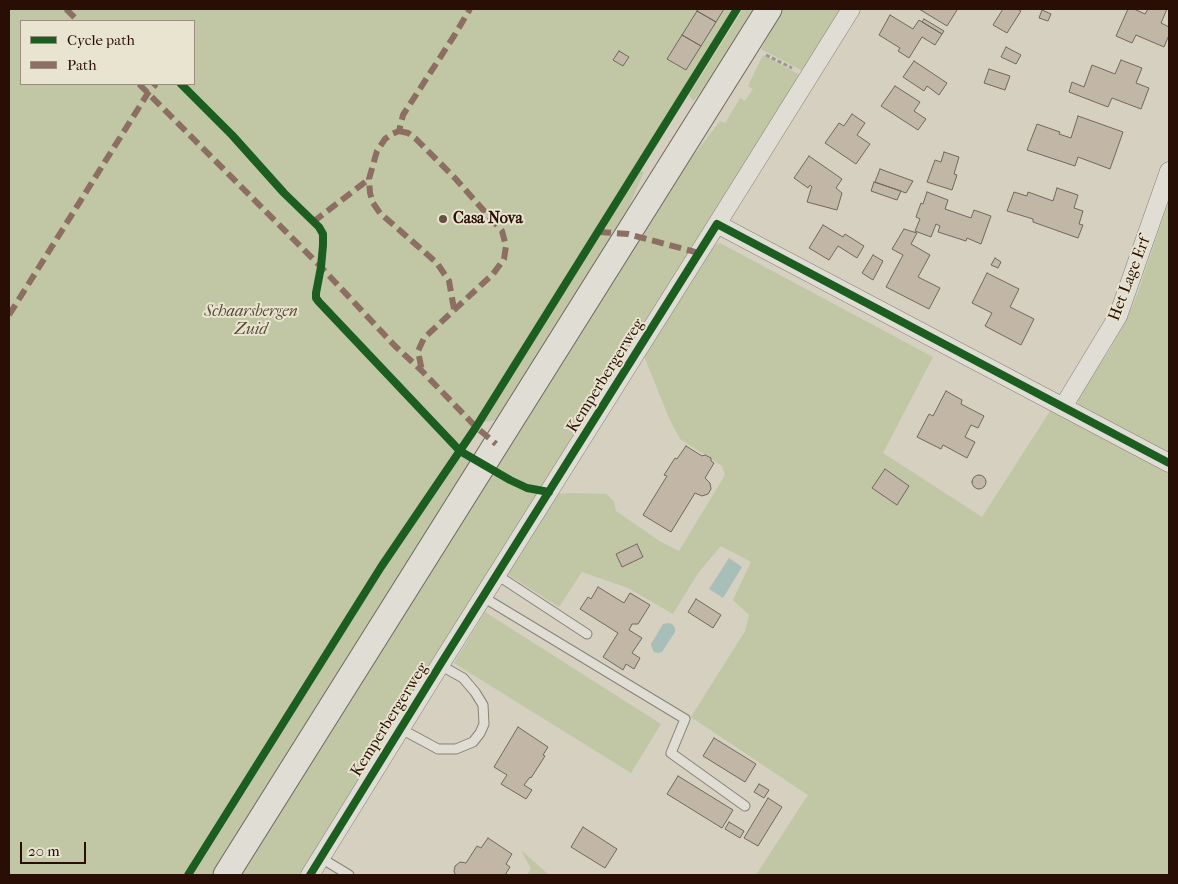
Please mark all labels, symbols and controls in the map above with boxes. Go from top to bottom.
legend [20,20,195,85]
text: Cycle path [67,31,135,49]
text: Path [67,56,97,74]
place label: Casa Nova [453,209,523,229]
marker: Casa Nova [437,213,449,225]
street label: Het Lage Erf [1105,234,1155,324]
park label: Schaarsbergen Zuid [204,302,298,340]
street label: Kemperbergerweg [563,316,649,436]
street label: Kemperbergerweg [347,660,433,780]
scale bar [22,832,89,864]
text: 20 m [28,842,60,860]

